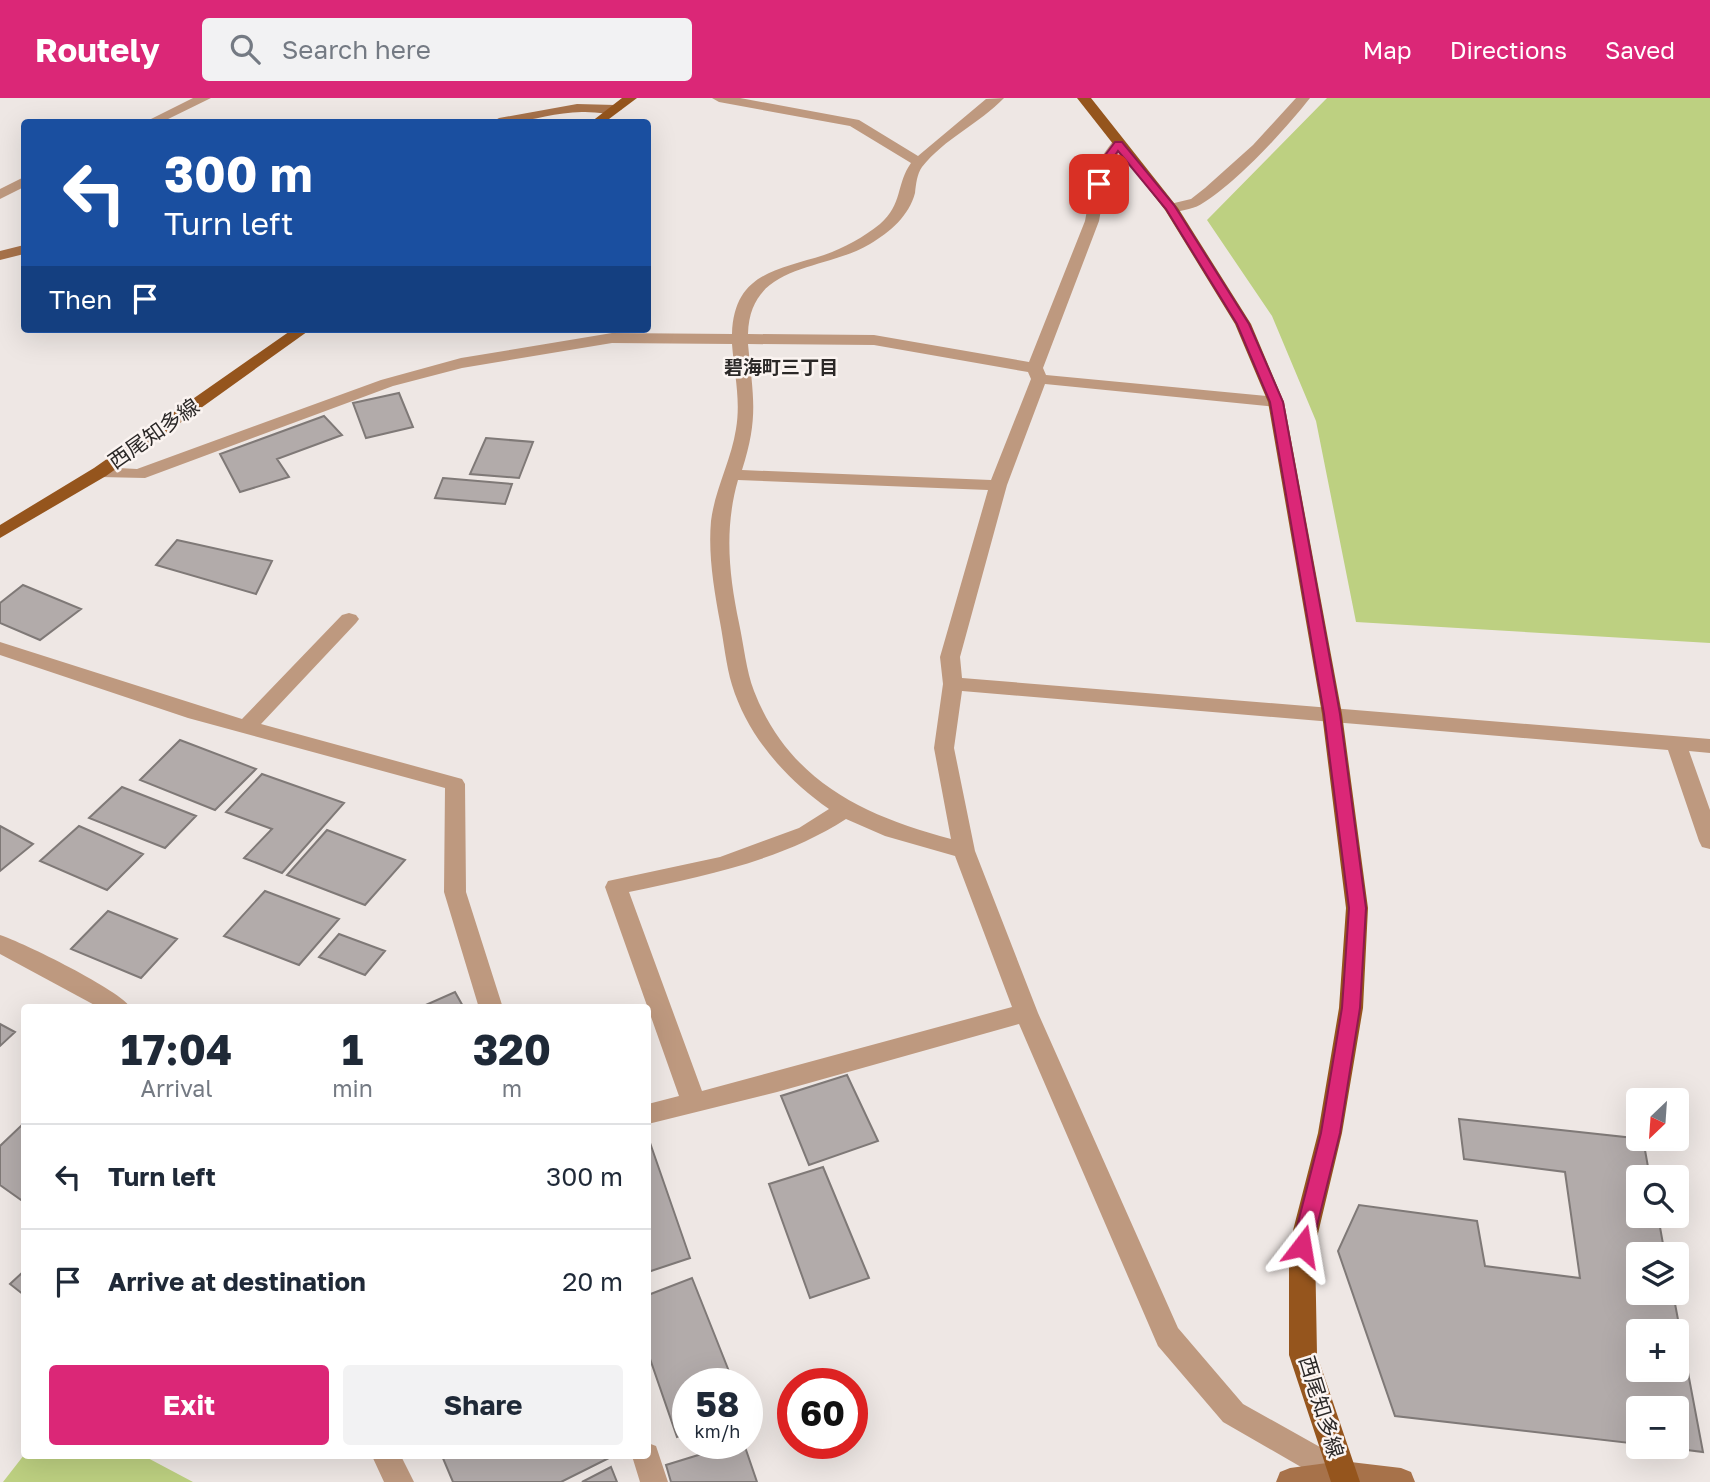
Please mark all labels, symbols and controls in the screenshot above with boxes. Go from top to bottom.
search box [202,18,692,81]
text: Routely [35,30,160,69]
icon: search [226,30,264,68]
text: Search here [282,34,431,65]
text: Map [1363,35,1412,64]
text: Directions [1450,35,1567,64]
text: Saved [1605,35,1675,64]
text: 300 m [164,144,313,203]
icon: left [49,147,140,238]
pin [1069,154,1129,214]
icon: arrive [1080,165,1118,203]
text: Turn left [164,204,293,242]
icon: arrive [126,280,164,318]
text: Then [49,284,112,315]
district label: 碧海町三丁目 [724,355,838,378]
street label: 西尾知多線 [103,392,204,474]
text: 17:04 [121,1024,232,1074]
text: 1 [342,1024,363,1074]
text: 320 [473,1024,551,1074]
text: Arrival [141,1074,213,1102]
text: min [332,1074,373,1102]
text: m [502,1074,522,1102]
north arrow [1626,1088,1689,1152]
map controls [1626,1088,1689,1459]
icon: left [49,1158,87,1196]
text: Turn left [108,1161,216,1192]
text: 300 m [546,1161,623,1192]
button: search [1626,1165,1689,1228]
position arrow [1265,1209,1339,1283]
button: layers [1626,1242,1689,1305]
icon: arrive [49,1263,87,1301]
text: Arrive at destination [108,1266,366,1297]
text: 20 m [562,1266,623,1297]
button: + [1626,1319,1689,1382]
street label: 西尾知多線 [1294,1353,1350,1461]
button: Exit [49,1365,329,1445]
button: Share [343,1365,623,1445]
speed limit sign: 60 [777,1368,868,1459]
text: 58 [696,1383,739,1425]
button: − [1626,1396,1689,1459]
text: km/h [695,1420,740,1442]

